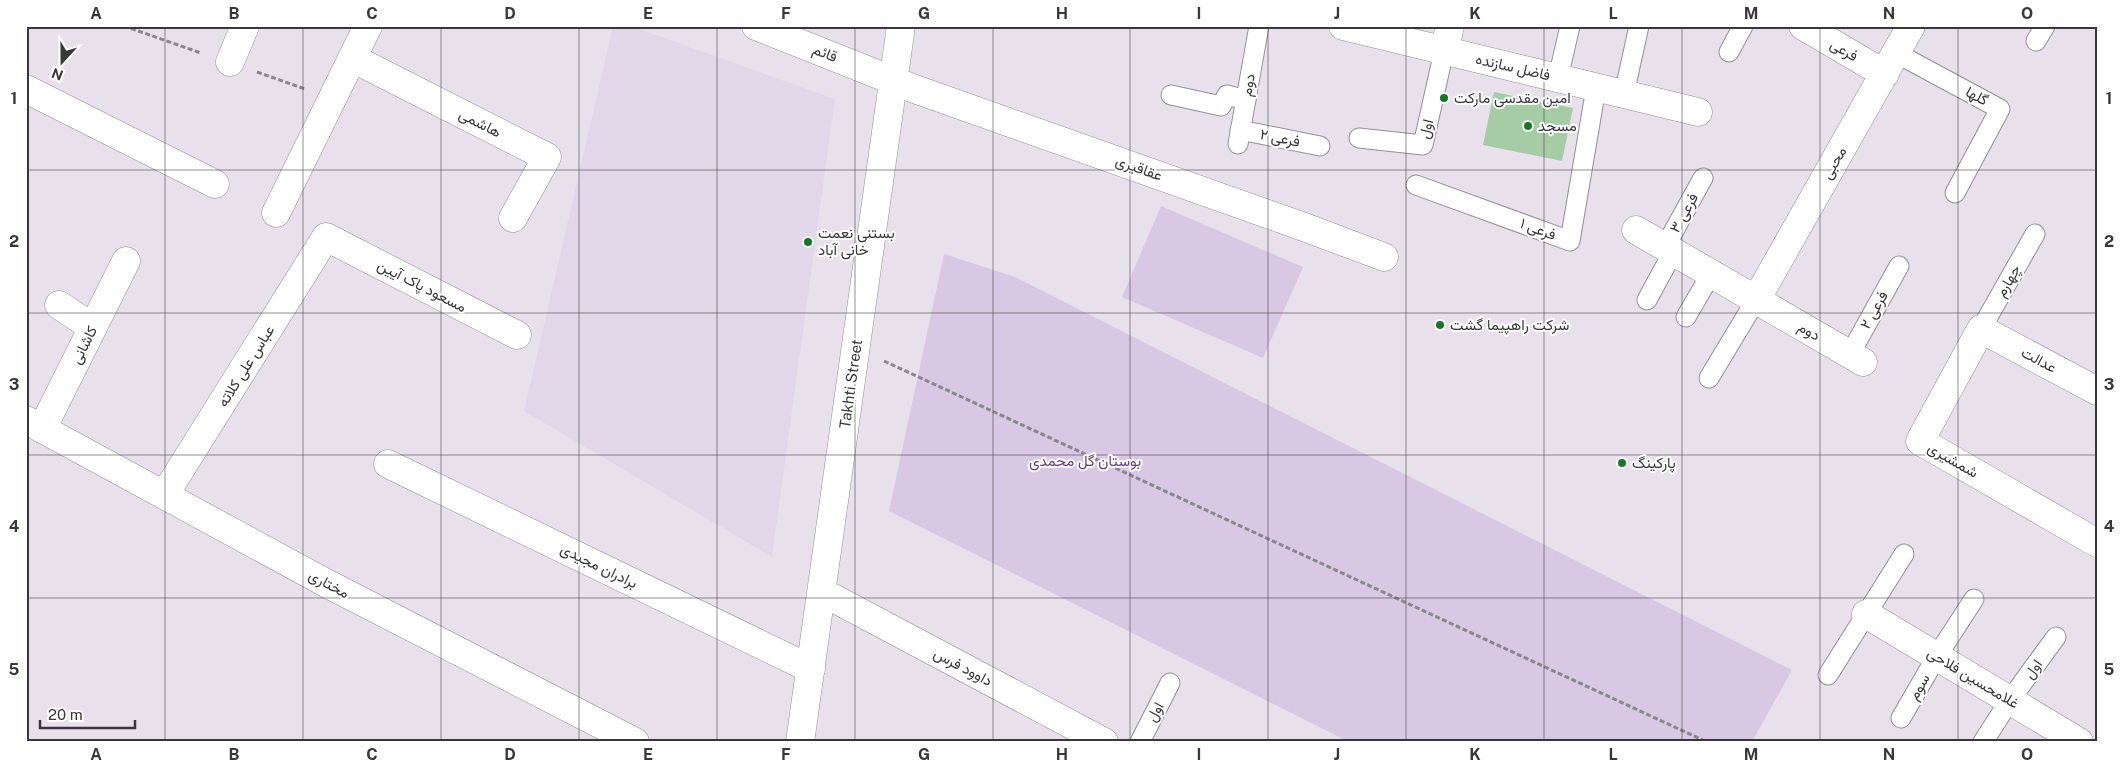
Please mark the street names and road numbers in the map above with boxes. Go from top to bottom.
street label: فرعی [1826,35,1861,66]
street label: قائم [810,40,840,67]
street label: فاضل سازنده [1474,50,1552,84]
street label: دوم [1237,72,1260,98]
street label: گلها [1963,83,1992,109]
street label: هاشمی [456,105,504,142]
street label: اول [1415,117,1437,141]
street label: فرعی ۲ [1258,125,1302,152]
street label: محبی [1818,144,1851,183]
street label: عقاقیری [1113,151,1165,186]
street label: فرعی ۳ [1666,190,1703,236]
street label: فرعی ۱ [1517,214,1559,245]
street label: مسعود پاک آیین [374,256,470,317]
street label: چهارم [1992,262,2025,301]
street label: فرعی ۲ [1856,288,1893,333]
street label: دوم [1794,318,1823,345]
street label: عباس علی کلاته [214,322,279,411]
street label: کاشانی [67,323,102,368]
street label: Takhti Street [836,338,865,430]
street label: عدالت [2019,343,2060,376]
street label: شمشیری [1924,438,1982,483]
street label: برادران مجیدی [557,540,640,593]
street label: مختاری [305,566,352,603]
street label: داوود فرس [930,644,995,691]
street label: غلامحسین فلاحی [1923,644,2022,713]
street label: اول [2020,656,2046,682]
street label: سوم [1904,670,1935,704]
street label: اول [1142,699,1168,725]

